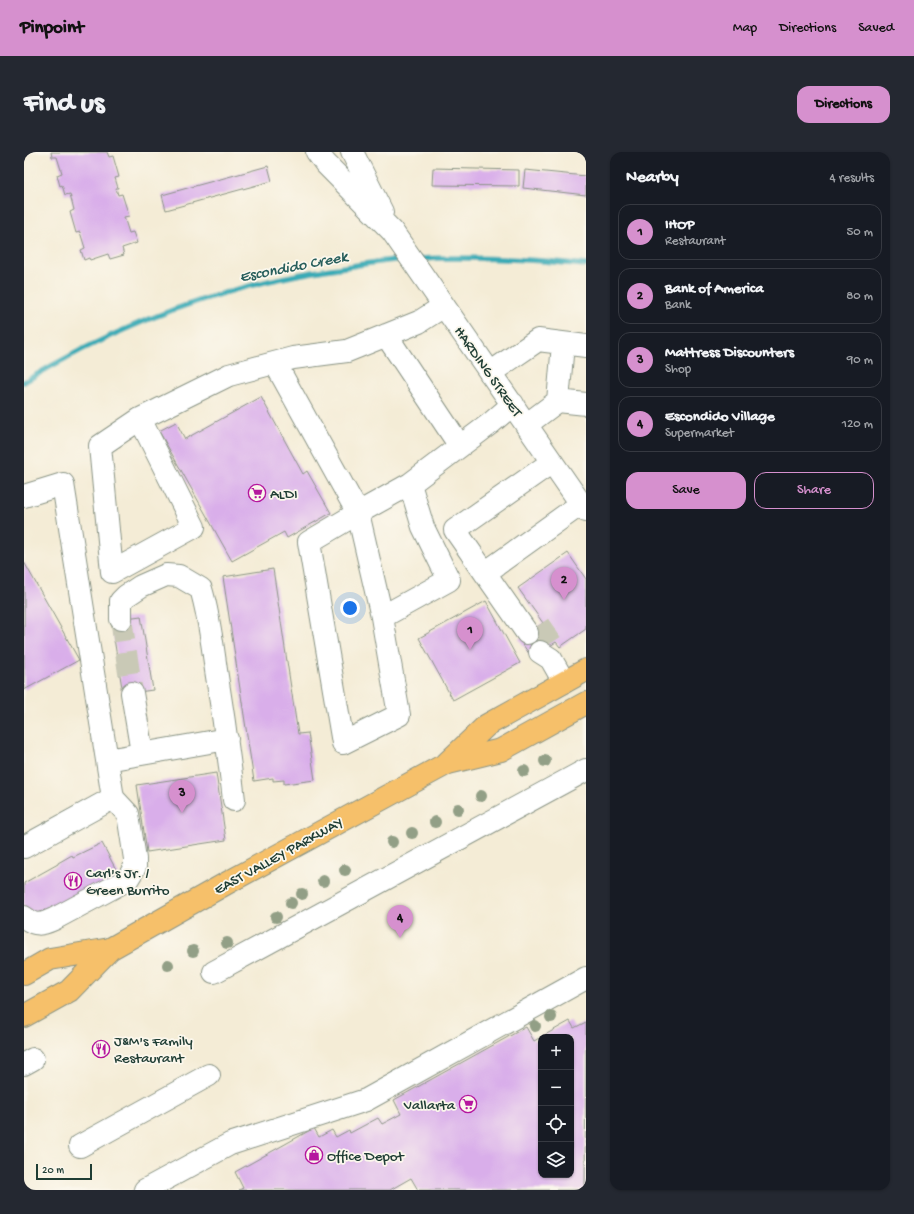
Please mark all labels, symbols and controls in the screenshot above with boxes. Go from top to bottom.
text: Pinpoint [20,17,84,40]
text: Map [733,20,757,37]
text: Directions [779,20,836,37]
text: Saved [858,20,894,37]
button: Directions [797,86,890,123]
text: Find us [24,88,104,121]
text: Nearby [626,168,679,188]
text: 4 results [830,171,874,186]
text: IHOP [665,216,694,234]
text: 1 [637,225,643,240]
text: 50 m [846,225,873,240]
text: Restaurant [665,234,725,249]
water label: Escondido Creek [238,248,351,288]
text: Bank of America [665,280,764,298]
text: 2 [637,289,643,304]
text: 80 m [846,289,873,304]
text: Bank [665,298,691,313]
street label: HARDING STREET [449,323,526,422]
text: Mattress Discounters [665,344,794,362]
text: 3 [637,353,643,368]
text: 90 m [847,353,873,368]
text: Shop [665,362,691,377]
text: Escondido Village [665,408,775,426]
text: 4 [637,417,643,432]
text: 120 m [842,417,873,432]
text: Supermarket [665,426,734,441]
button: Save [626,472,746,509]
button: Share [754,472,874,509]
supermarket icon: ALDI [247,483,267,503]
place label: ALDI [270,486,298,504]
pin: 2 [551,567,577,600]
your location [340,598,360,618]
pin: 1 [457,617,483,650]
pin: 3 [169,780,195,813]
street label: EAST VALLEY PARKWAY [211,814,346,900]
place label: Carl's Jr. / Green Burrito [86,865,170,900]
restaurant icon: Carl's Jr. / Green Burrito [63,871,83,891]
pin: 4 [387,905,413,938]
place label: J&M's Family Restaurant [114,1033,193,1068]
map controls [538,1034,574,1178]
button: + [538,1034,574,1070]
restaurant icon: J&M's Family Restaurant [91,1039,111,1059]
button: − [538,1070,574,1106]
supermarket icon: Vallarta [458,1094,478,1114]
place label: Vallarta [403,1097,456,1115]
button: locate [538,1106,574,1142]
button: layers [538,1142,574,1178]
shop icon: Office Depot [304,1145,324,1165]
place label: Office Depot [327,1148,406,1166]
scale bar [36,1162,92,1181]
text: 20 m [42,1165,64,1177]

